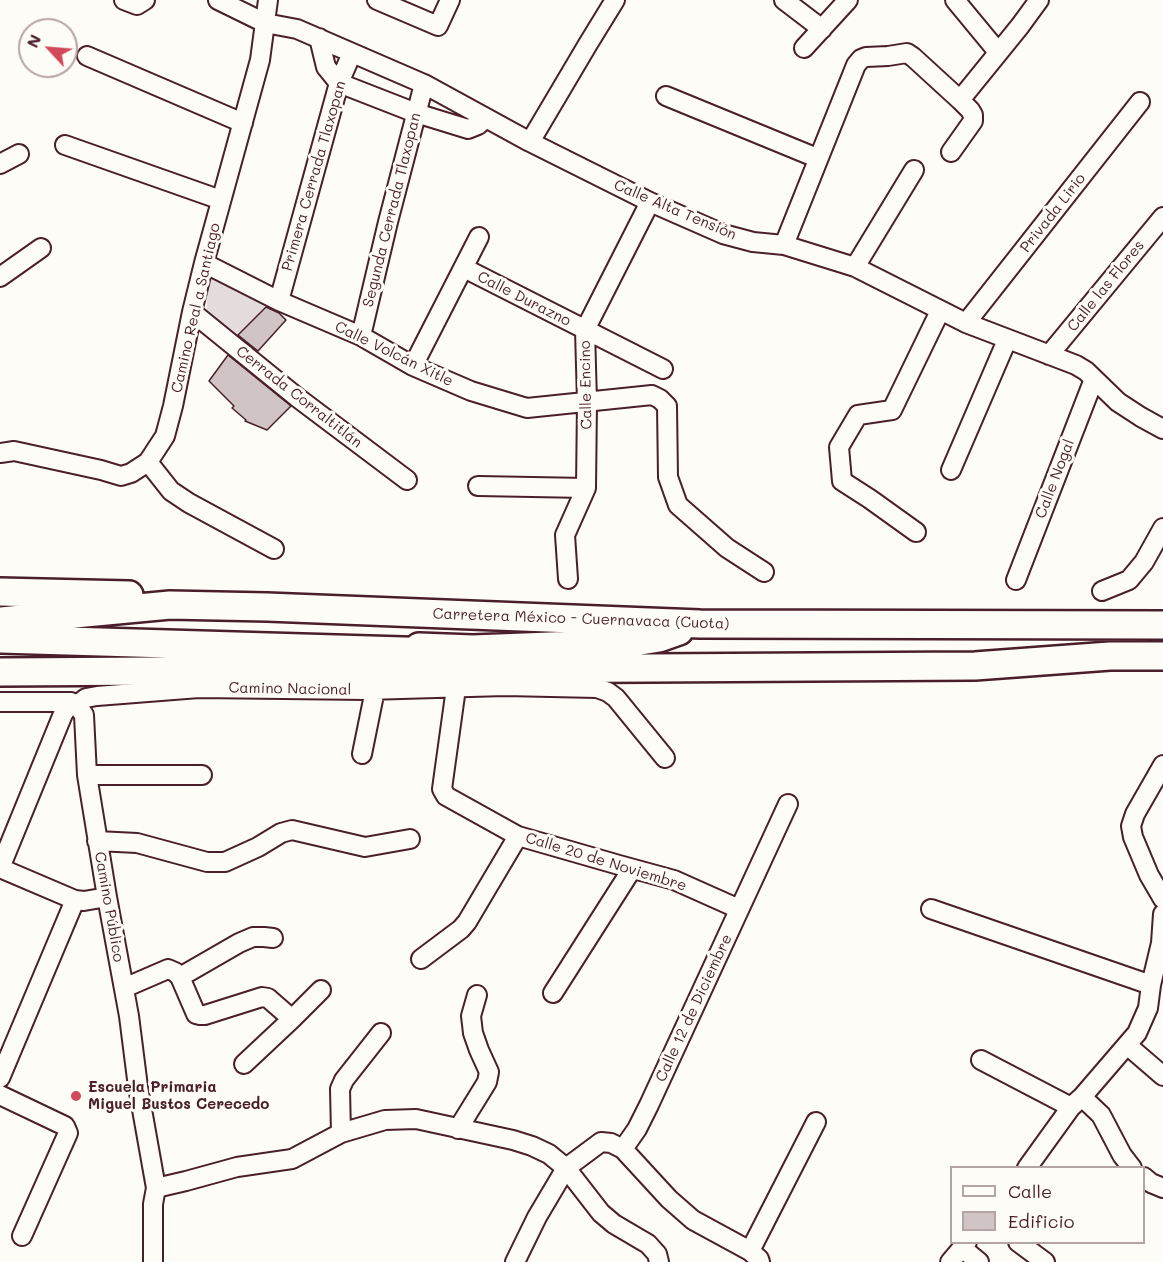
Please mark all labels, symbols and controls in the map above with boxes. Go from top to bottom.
north arrow [18,18,78,78]
text: N [21,31,45,51]
street label: Primera Cerrada Tlaxopan [278,79,350,273]
street label: Segunda Cerrada Tlaxopan [359,111,425,309]
street label: Privada Lirio [1016,170,1090,256]
street label: Calle Alta Tensión [611,176,739,244]
street label: Camino Real a Santiago [168,221,224,395]
street label: Calle las Flores [1064,237,1148,335]
street label: Calle Durazno [474,268,574,330]
street label: Calle Volcán Xitle [332,318,456,390]
street label: Calle Encino [576,340,596,430]
street label: Cerrada Corraltitlán [232,342,366,452]
street label: Calle Nogal [1032,437,1078,521]
street label: Carretera México - Cuernavaca (Cuota) [432,605,730,633]
street label: Camino Nacional [228,679,352,699]
street label: Calle 20 de Noviembre [523,829,689,895]
street label: Camino Público [90,850,128,964]
street label: Calle 12 de Diciembre [652,931,736,1085]
place label: Escuela Primaria Miguel Bustos Cerecedo [88,1078,269,1113]
marker: Escuela Primaria Miguel Bustos Cerecedo [69,1089,83,1103]
legend [950,1166,1145,1244]
text: Calle [1008,1179,1052,1203]
text: Edificio [1008,1209,1075,1233]

